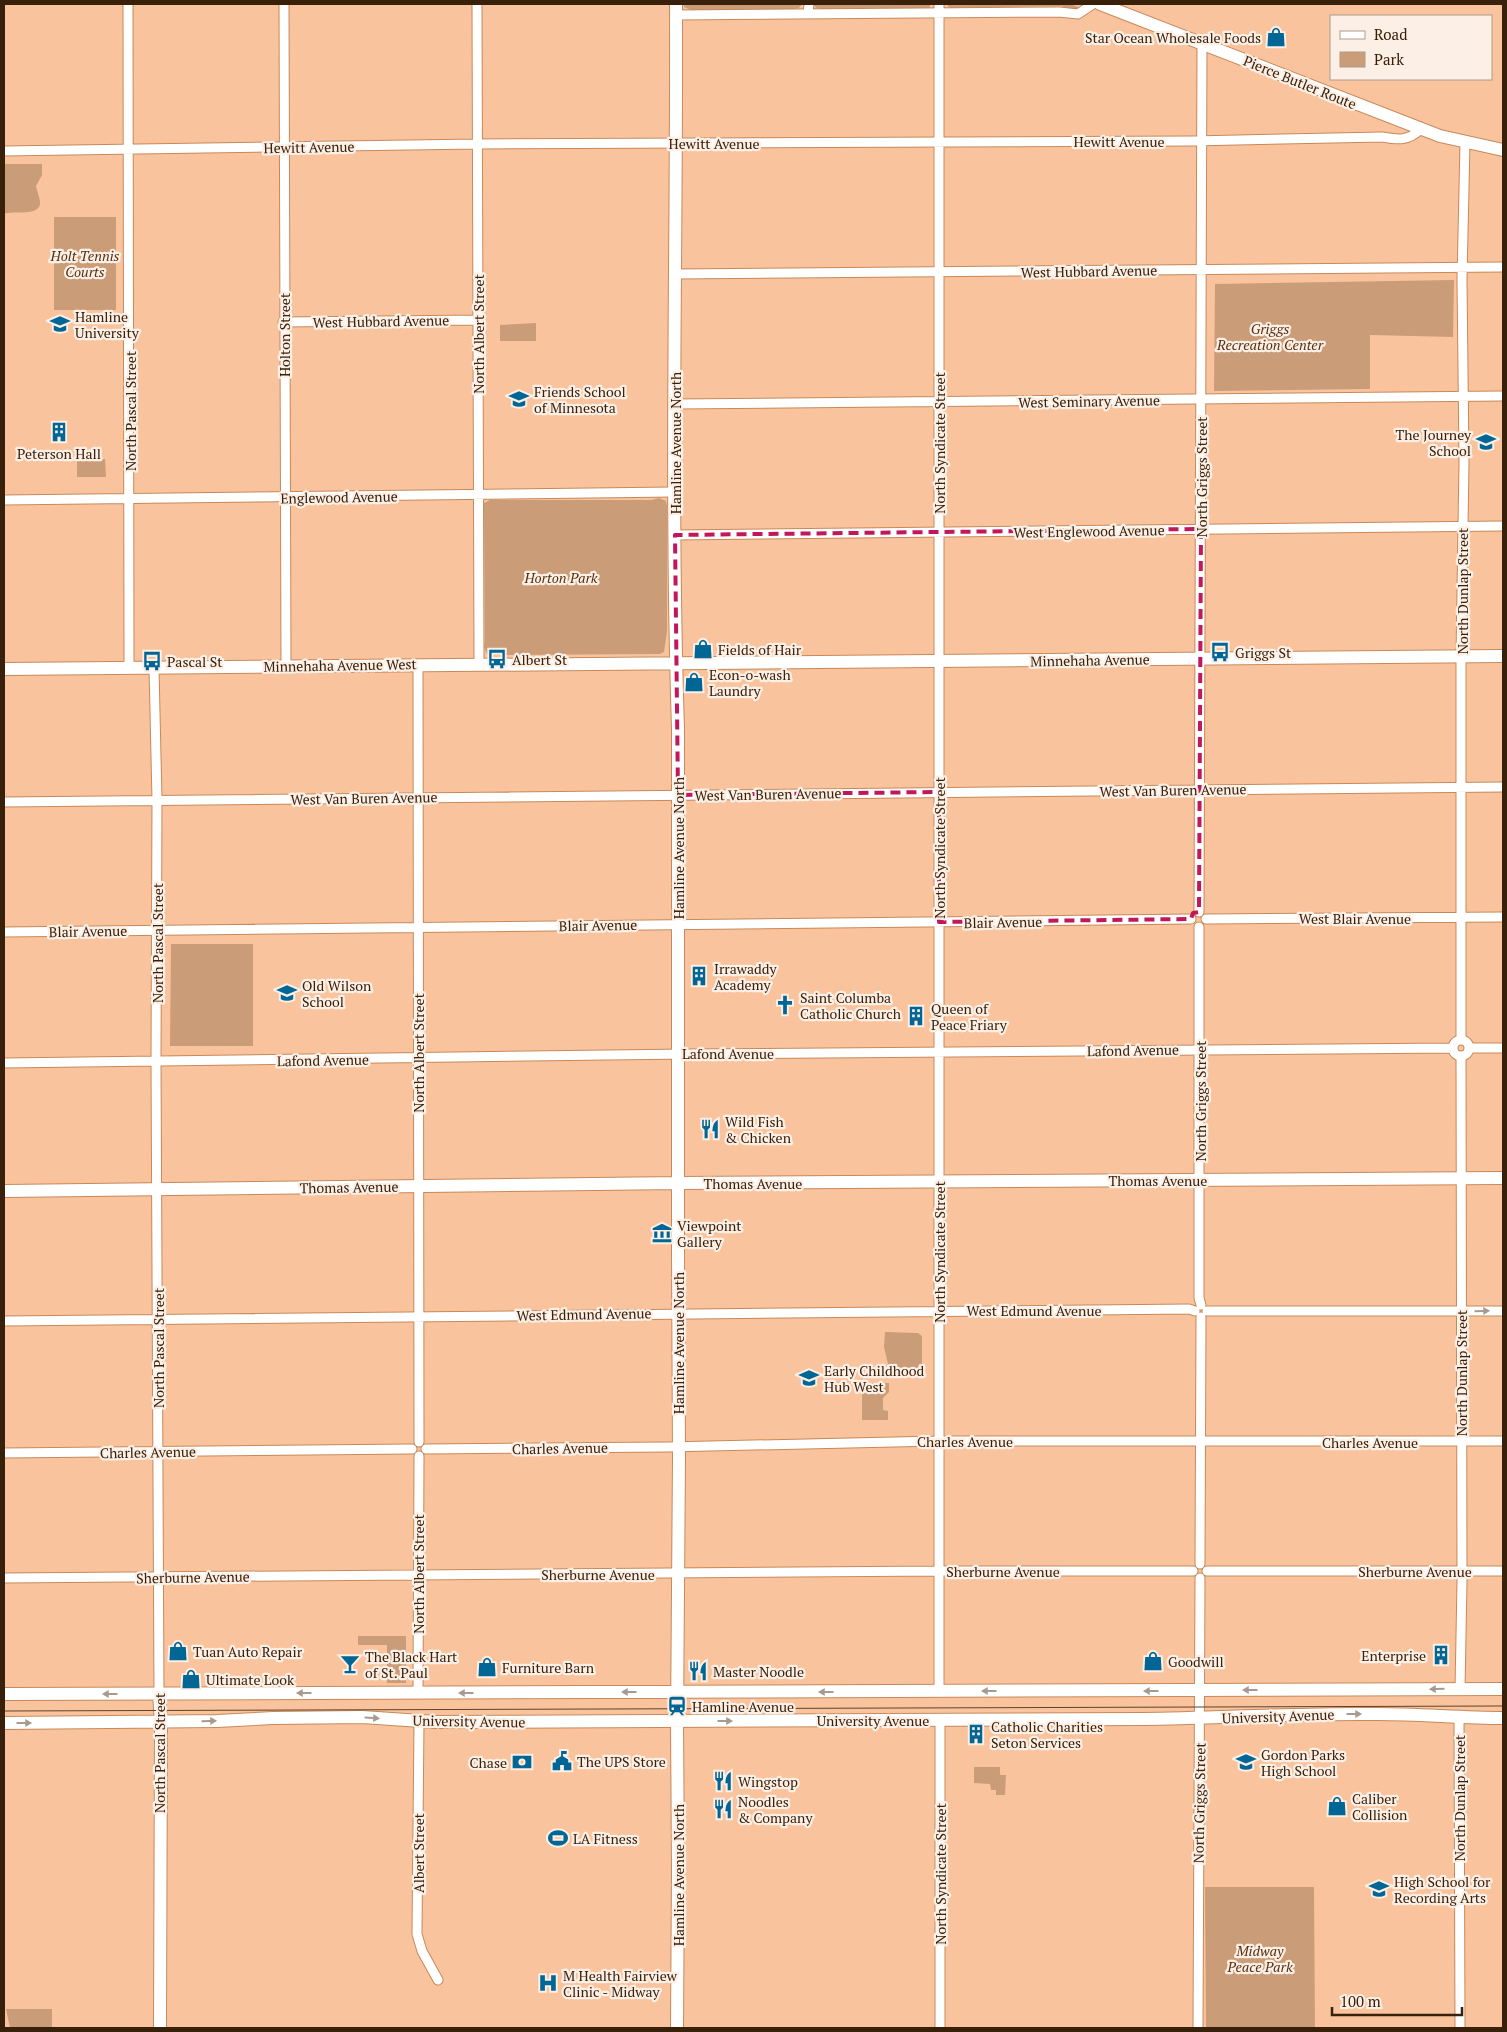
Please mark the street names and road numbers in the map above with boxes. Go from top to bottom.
street label: Pierce Butler Route [1241,51,1359,113]
street label: Hewitt Avenue [1074,132,1164,151]
street label: Hewitt Avenue [669,134,759,153]
street label: Hewitt Avenue [263,137,355,157]
street label: West Hubbard Avenue [1021,260,1157,282]
street label: North Albert Street [469,273,488,394]
street label: Holton Street [275,292,294,377]
street label: West Hubbard Avenue [313,310,449,332]
street label: North Pascal Street [121,350,140,471]
street label: North Syndicate Street [930,371,949,514]
street label: Hamline Avenue North [666,372,685,514]
street label: West Seminary Avenue [1018,390,1160,412]
street label: North Griggs Street [1192,416,1211,537]
street label: Englewood Avenue [280,486,398,508]
street label: West Englewood Avenue [1013,520,1165,542]
street label: North Dunlap Street [1453,527,1472,654]
street label: Minnehaha Avenue [1030,649,1150,671]
street label: Minnehaha Avenue West [263,654,418,676]
street label: North Syndicate Street [930,776,949,919]
street label: Hamline Avenue North [669,777,688,919]
street label: West Van Buren Avenue [1099,779,1247,801]
street label: West Van Buren Avenue [694,783,842,805]
street label: West Van Buren Avenue [290,787,438,809]
street label: North Pascal Street [148,882,167,1003]
street label: West Blair Avenue [1299,909,1411,928]
street label: Blair Avenue [964,912,1042,932]
street label: Blair Avenue [559,915,637,935]
street label: Blair Avenue [49,921,127,941]
street label: North Albert Street [409,992,428,1113]
street label: Lafond Avenue [1087,1040,1179,1060]
street label: North Griggs Street [1191,1040,1210,1161]
street label: Lafond Avenue [682,1044,774,1063]
street label: Lafond Avenue [277,1050,369,1070]
street label: Thomas Avenue [1109,1171,1207,1190]
street label: Thomas Avenue [704,1174,802,1193]
street label: Thomas Avenue [299,1177,399,1197]
street label: North Syndicate Street [930,1180,949,1323]
street label: Hamline Avenue North [669,1272,688,1414]
street label: North Pascal Street [149,1287,168,1408]
street label: West Edmund Avenue [967,1301,1101,1320]
street label: West Edmund Avenue [516,1303,652,1325]
street label: North Dunlap Street [1452,1309,1471,1436]
street label: Charles Avenue [917,1432,1013,1451]
street label: Charles Avenue [1322,1433,1418,1452]
street label: Charles Avenue [512,1438,608,1458]
street label: Charles Avenue [100,1442,196,1462]
street label: North Albert Street [409,1513,428,1634]
street label: Sherburne Avenue [946,1562,1060,1581]
street label: Sherburne Avenue [1358,1562,1472,1581]
street label: Sherburne Avenue [541,1565,655,1584]
street label: Sherburne Avenue [136,1567,250,1587]
street label: North Pascal Street [150,1692,169,1813]
street label: University Avenue [1221,1705,1335,1727]
street label: University Avenue [412,1711,526,1731]
street label: University Avenue [817,1711,929,1730]
street label: North Dunlap Street [1450,1734,1469,1861]
street label: North Griggs Street [1188,1742,1210,1864]
street label: North Syndicate Street [931,1802,950,1945]
street label: Hamline Avenue North [669,1804,688,1946]
street label: Albert Street [409,1812,428,1893]

